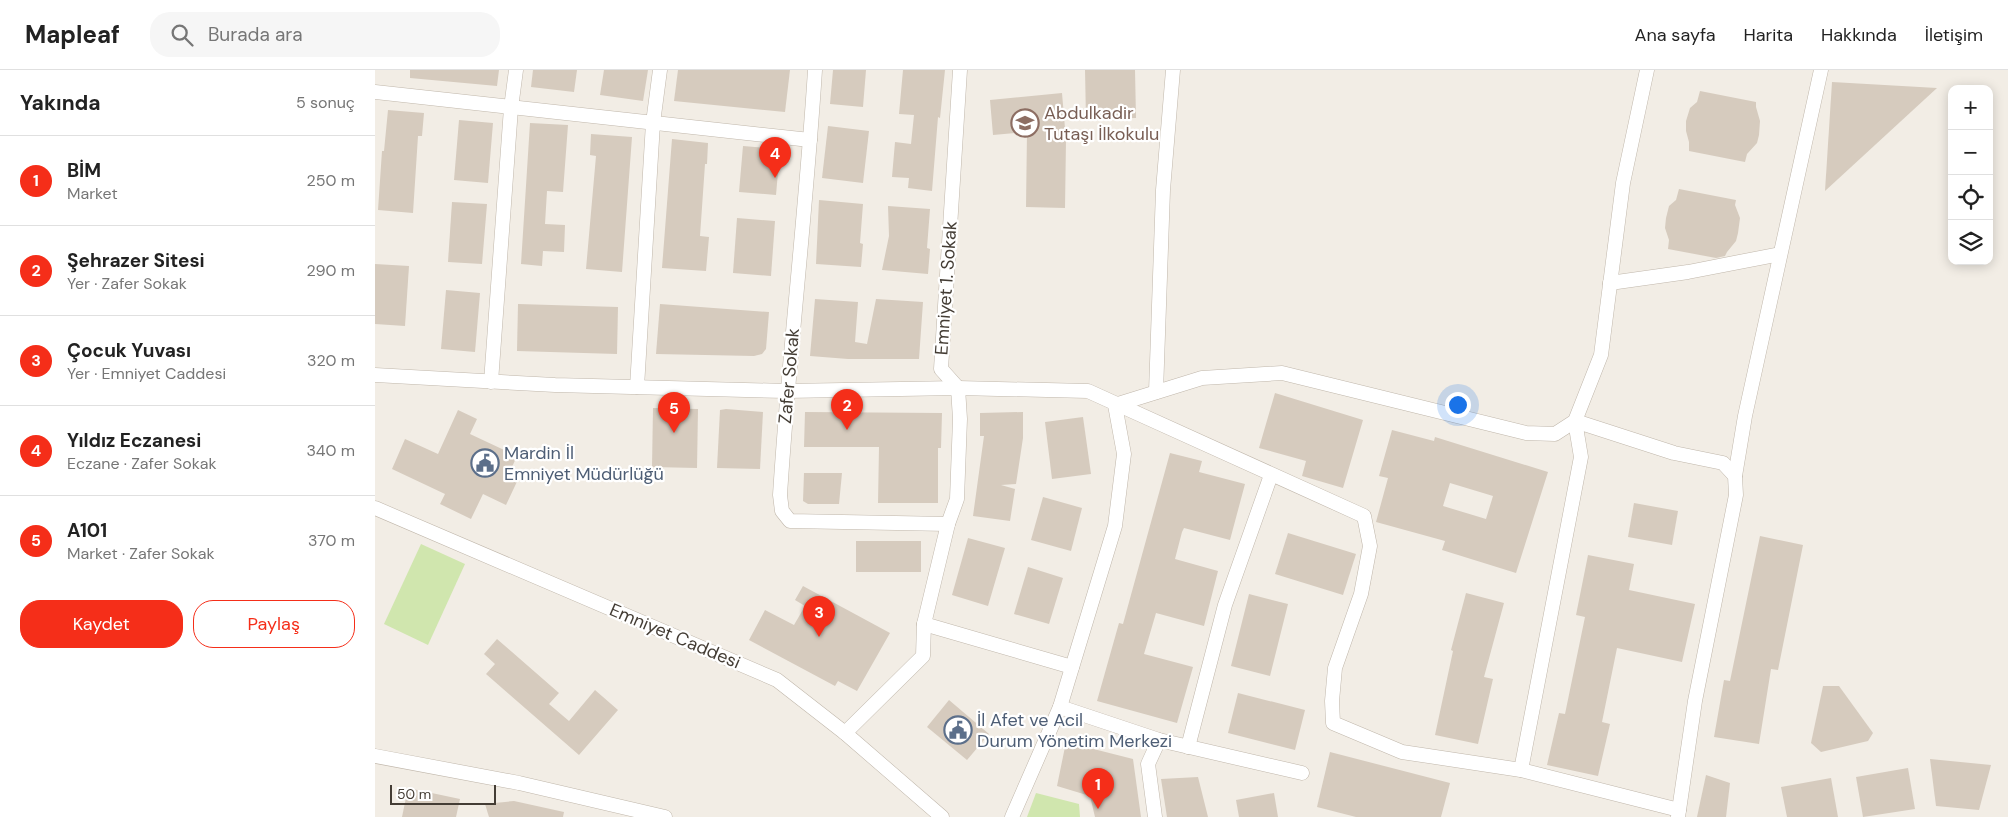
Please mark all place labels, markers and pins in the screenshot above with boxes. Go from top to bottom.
place label: Abdulkadir Tutaşı İlkokulu [1044,101,1159,146]
school or university icon: Abdulkadir Tutaşı İlkokulu [1010,108,1040,138]
pin: 4 [759,137,791,178]
pin: 2 [831,389,863,430]
pin: 5 [658,392,690,433]
place label: Mardin İl Emniyet Müdürlüğü [504,441,664,486]
public building icon: Mardin İl Emniyet Müdürlüğü [470,448,500,478]
pin: 3 [803,596,835,637]
place label: İl Afet ve Acil Durum Yönetim Merkezi [977,708,1172,753]
public building icon: İl Afet ve Acil Durum Yönetim Merkezi [943,715,973,745]
pin: 1 [1082,768,1114,809]

